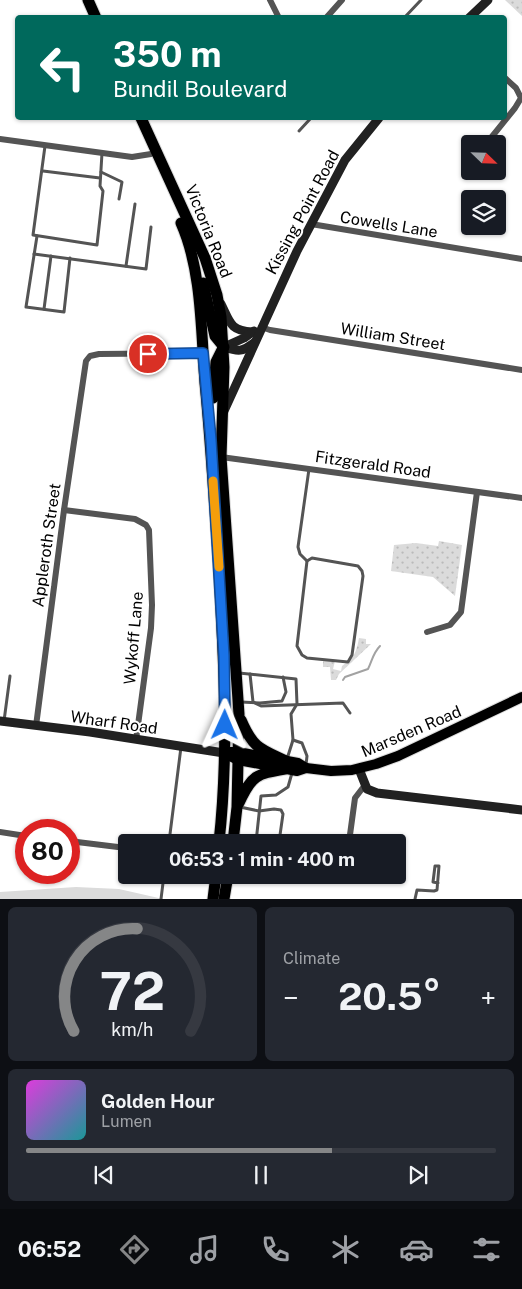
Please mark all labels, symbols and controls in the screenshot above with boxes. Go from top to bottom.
text: 350 m [113,34,222,75]
icon: left [30,35,95,100]
text: Bundil Boulevard [113,76,287,102]
north arrow [461,135,506,180]
map controls [461,135,506,235]
street label: Kissing Point Road [262,147,343,278]
street label: Victoria Road [181,182,236,281]
button: layers [461,190,506,235]
street label: Cowells Lane [339,207,439,242]
street label: William Street [339,319,447,354]
pin [127,333,169,375]
icon: arrive [134,340,162,368]
street label: Fitzgerald Road [314,447,432,482]
street label: Appleroth Street [28,482,65,608]
street label: Wykoff Lane [120,591,147,685]
position arrow [198,698,250,750]
street label: Marsden Road [358,702,464,761]
street label: Wharf Road [69,707,159,738]
speed limit sign: 80 [15,819,80,884]
text: 06:53 · 1 min · 400 m [169,848,355,870]
text: Climate [283,949,340,968]
text: 72 [100,961,165,1022]
text: 20.5° [338,974,441,1019]
text: − [283,981,299,1014]
text: + [480,981,496,1014]
text: km/h [111,1019,154,1040]
text: Golden Hour [101,1090,215,1112]
text: Lumen [101,1112,152,1131]
icon: previous [90,1161,118,1189]
icon: pause [247,1161,275,1189]
icon: next [404,1161,432,1189]
icon: directions [117,1232,152,1267]
icon: music [187,1232,222,1267]
icon: phone [258,1232,293,1267]
icon: climate [328,1232,363,1267]
icon: car [399,1232,434,1267]
icon: filters [469,1232,504,1267]
text: 06:52 [18,1236,81,1262]

